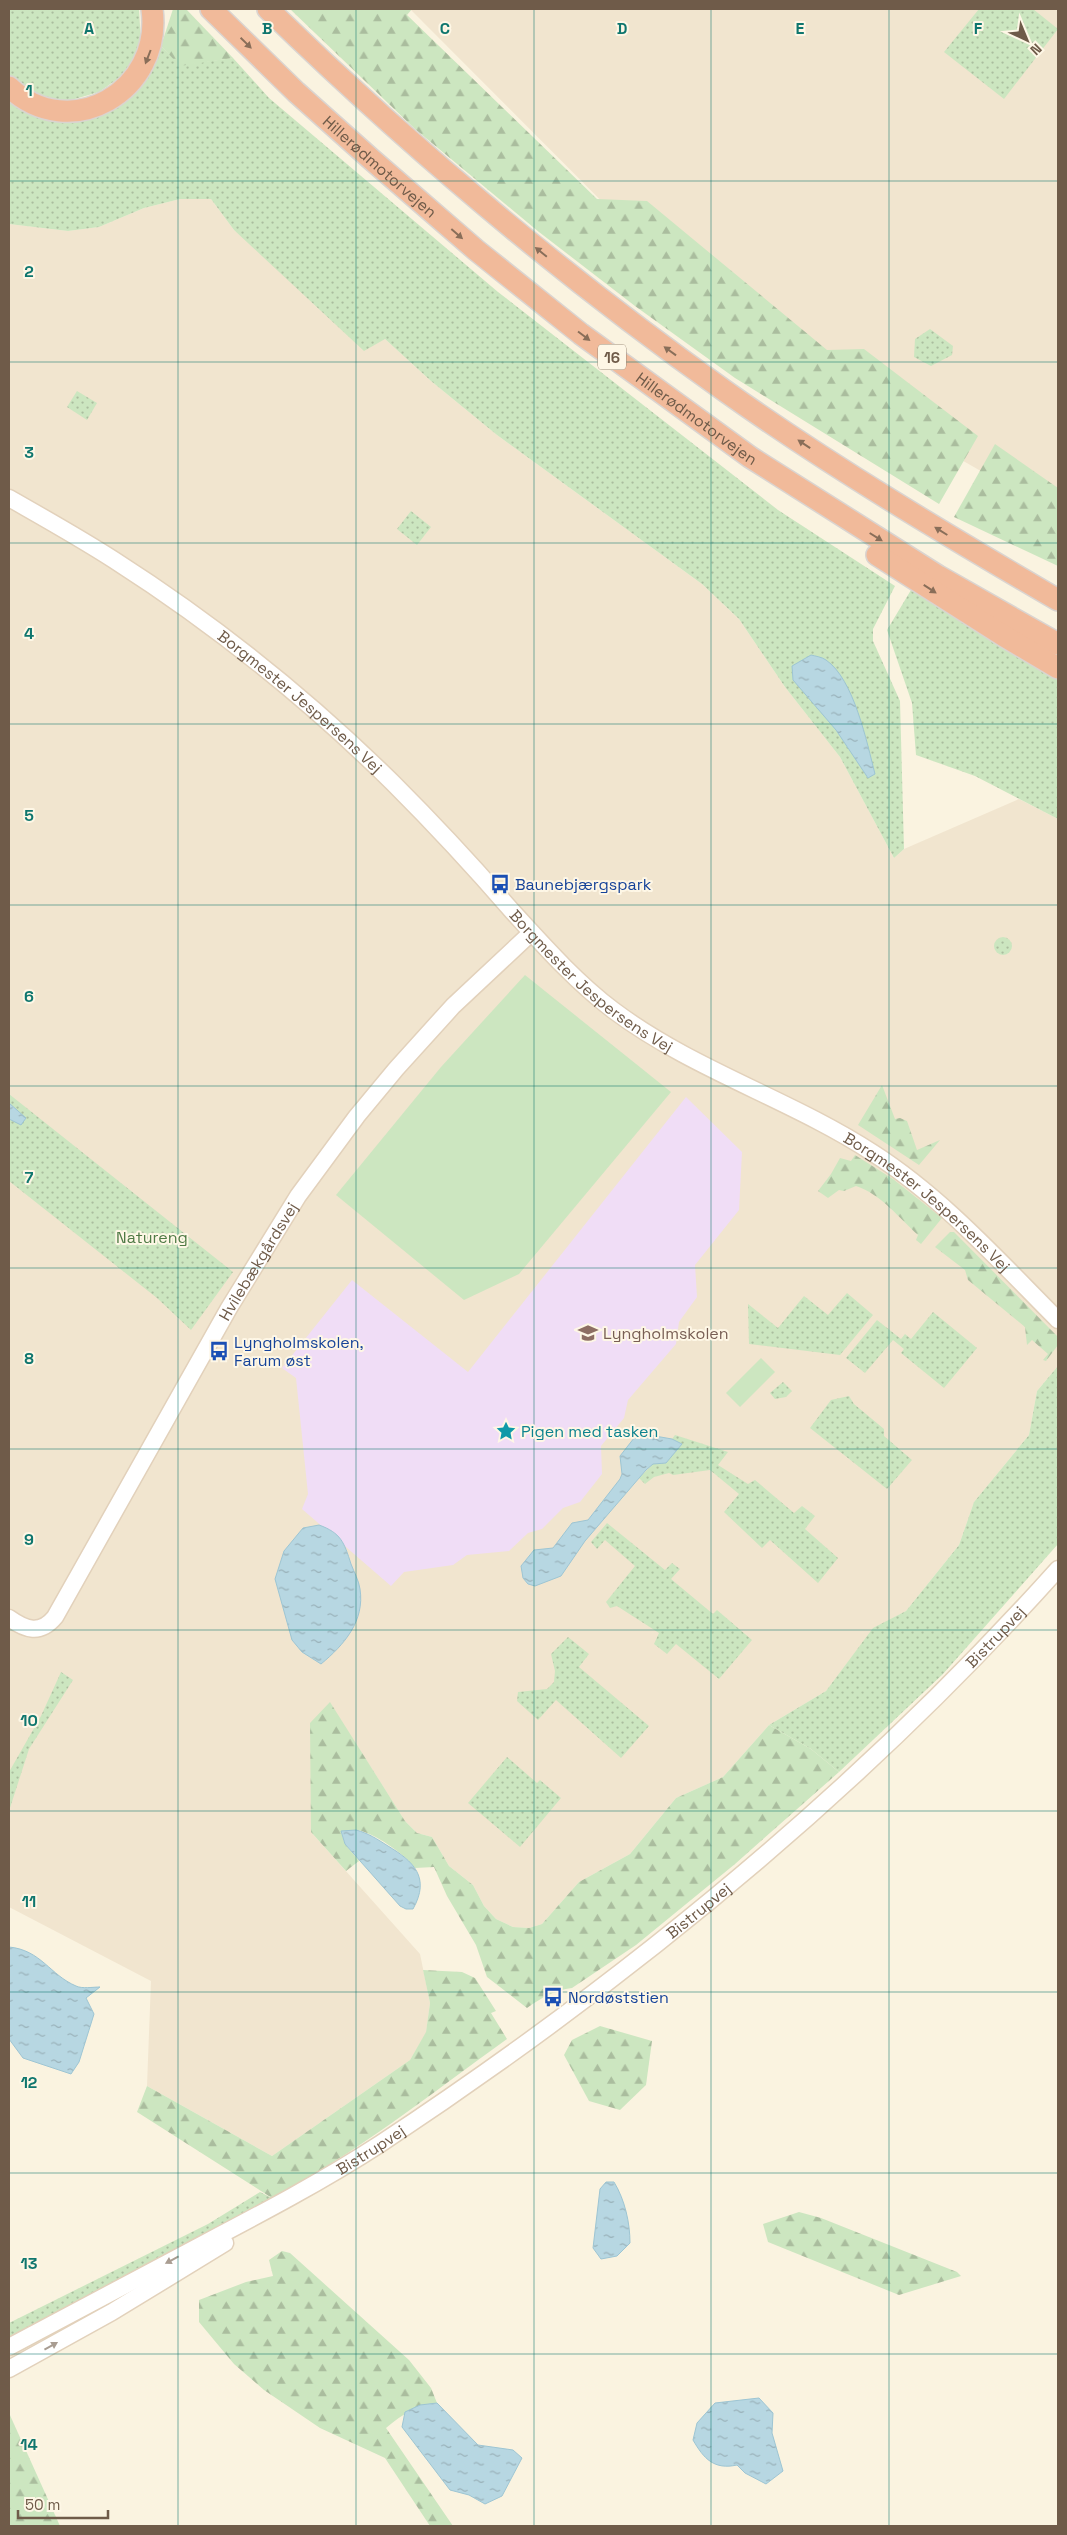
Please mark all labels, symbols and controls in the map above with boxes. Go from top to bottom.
north arrow [1002,15,1052,65]
text: A [84,18,94,39]
text: B [262,18,272,39]
text: C [440,18,450,39]
text: D [617,18,627,39]
text: E [796,18,805,39]
text: F [974,18,983,39]
one-way arrow [239,37,251,49]
text: N [1026,40,1046,59]
one-way arrow [144,49,151,64]
text: 1 [25,80,33,101]
street label: Hillerødmotorvejen [319,111,441,222]
one-way arrow [451,228,463,240]
one-way arrow [535,247,548,258]
text: 2 [24,261,34,282]
one-way arrow [577,331,591,341]
road number: 16 [598,344,626,370]
one-way arrow [663,346,677,356]
street label: Hillerødmotorvejen [632,367,761,469]
one-way arrow [797,439,810,449]
text: 3 [24,442,34,463]
one-way arrow [934,526,947,535]
one-way arrow [870,532,883,542]
one-way arrow [924,584,937,594]
text: 4 [24,623,34,644]
street label: Borgmester Jespersens Vej [214,625,387,778]
text: 5 [24,805,34,826]
bus stop icon: Baunebjærgspark [489,873,511,895]
place label: Baunebjærgspark [515,874,652,895]
street label: Borgmester Jespersens Vej [505,905,677,1057]
text: 6 [24,986,34,1007]
street label: Borgmester Jespersens Vej [840,1127,1015,1276]
text: 7 [25,1167,34,1188]
street label: Hvilebækgårdsvej [214,1198,302,1324]
park label: Natureng [116,1227,188,1248]
school or university icon: Lyngholmskolen [577,1322,599,1344]
place label: Lyngholmskolen [603,1323,729,1344]
place label: Lyngholmskolen, Farum øst [234,1332,364,1371]
bus stop icon: Lyngholmskolen, Farum øst [208,1340,230,1362]
text: 8 [24,1348,34,1369]
place icon: Pigen med tasken [495,1420,517,1442]
place label: Pigen med tasken [521,1421,658,1442]
text: 9 [24,1529,34,1550]
street label: Bistrupvej [961,1601,1030,1672]
text: 10 [20,1710,38,1731]
street label: Bistrupvej [662,1878,735,1943]
text: 11 [22,1891,36,1912]
bus stop icon: Nordøststien [542,1986,564,2008]
place label: Nordøststien [568,1987,669,2008]
text: 12 [21,2072,37,2093]
street label: Bistrupvej [332,2120,409,2179]
text: 13 [21,2253,38,2274]
one-way arrow [165,2256,180,2264]
one-way arrow [45,2341,58,2350]
text: 14 [20,2434,38,2455]
scale bar [18,2488,108,2520]
text: 50 m [25,2495,60,2514]

